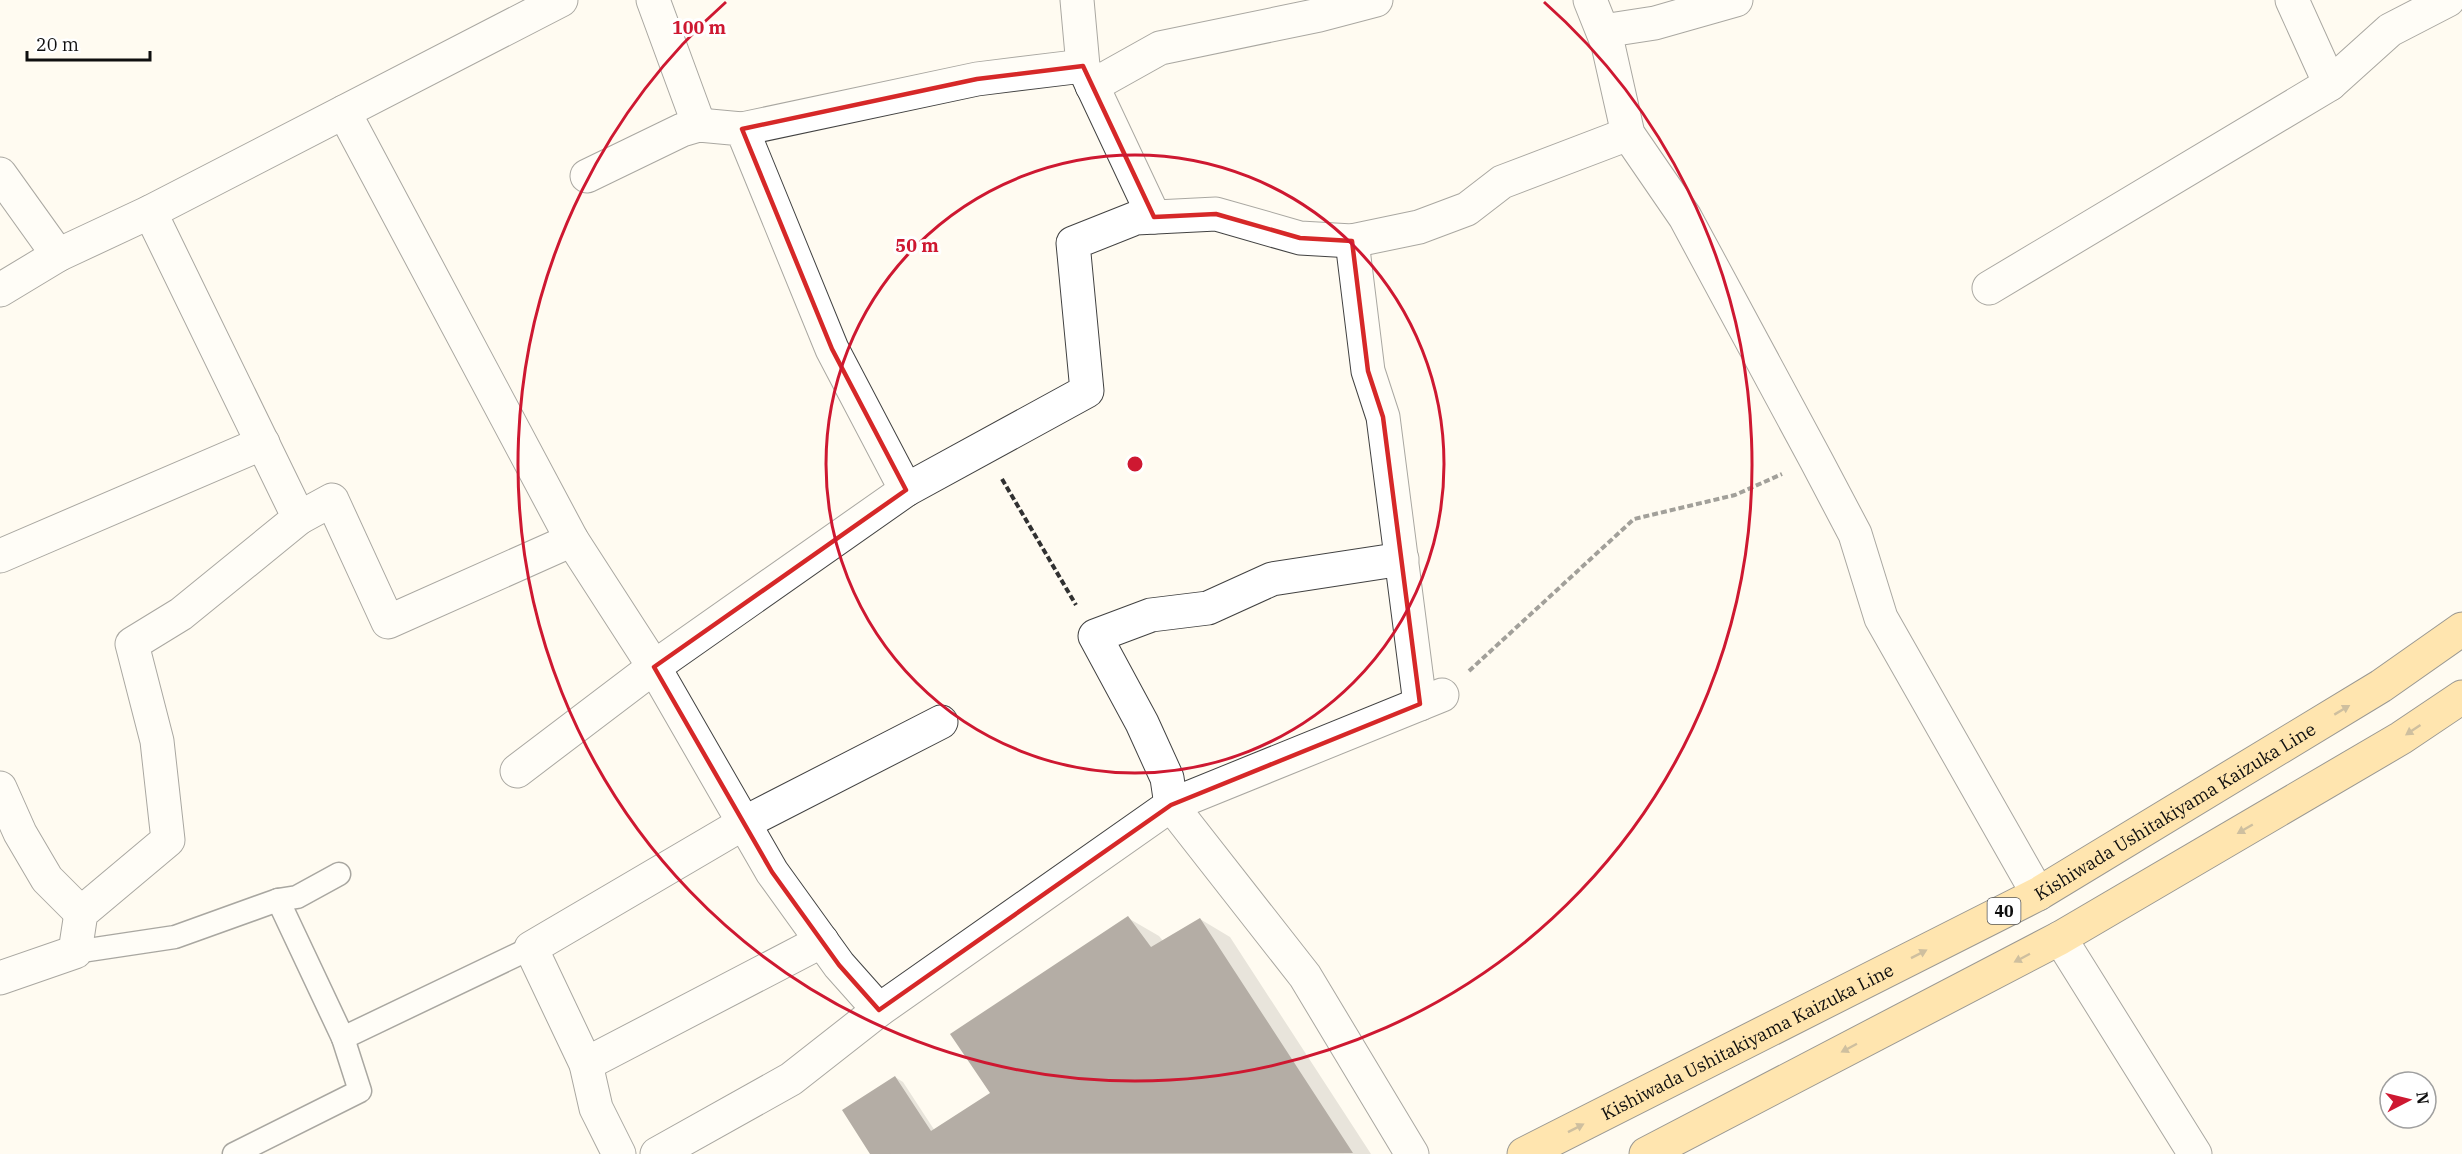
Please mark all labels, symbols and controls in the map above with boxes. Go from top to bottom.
text: 100 m [672,16,727,39]
scale bar [27,24,150,62]
text: 20 m [36,33,79,56]
text: 50 m [895,234,939,257]
centre of rings [1125,454,1145,474]
one-way arrow [2334,704,2350,715]
street label: Kishiwada Ushitakiyama Kaizuka Line [2030,717,2320,905]
one-way arrow [2406,724,2422,736]
one-way arrow [2237,824,2254,834]
road number: 40 [1988,898,2020,924]
one-way arrow [1910,949,1927,959]
one-way arrow [2013,953,2030,963]
street label: Kishiwada Ushitakiyama Kaizuka Line [1597,958,1897,1125]
one-way arrow [1840,1043,1857,1053]
north arrow [2378,1070,2438,1130]
text: N [2412,1091,2434,1106]
one-way arrow [1568,1123,1585,1132]

